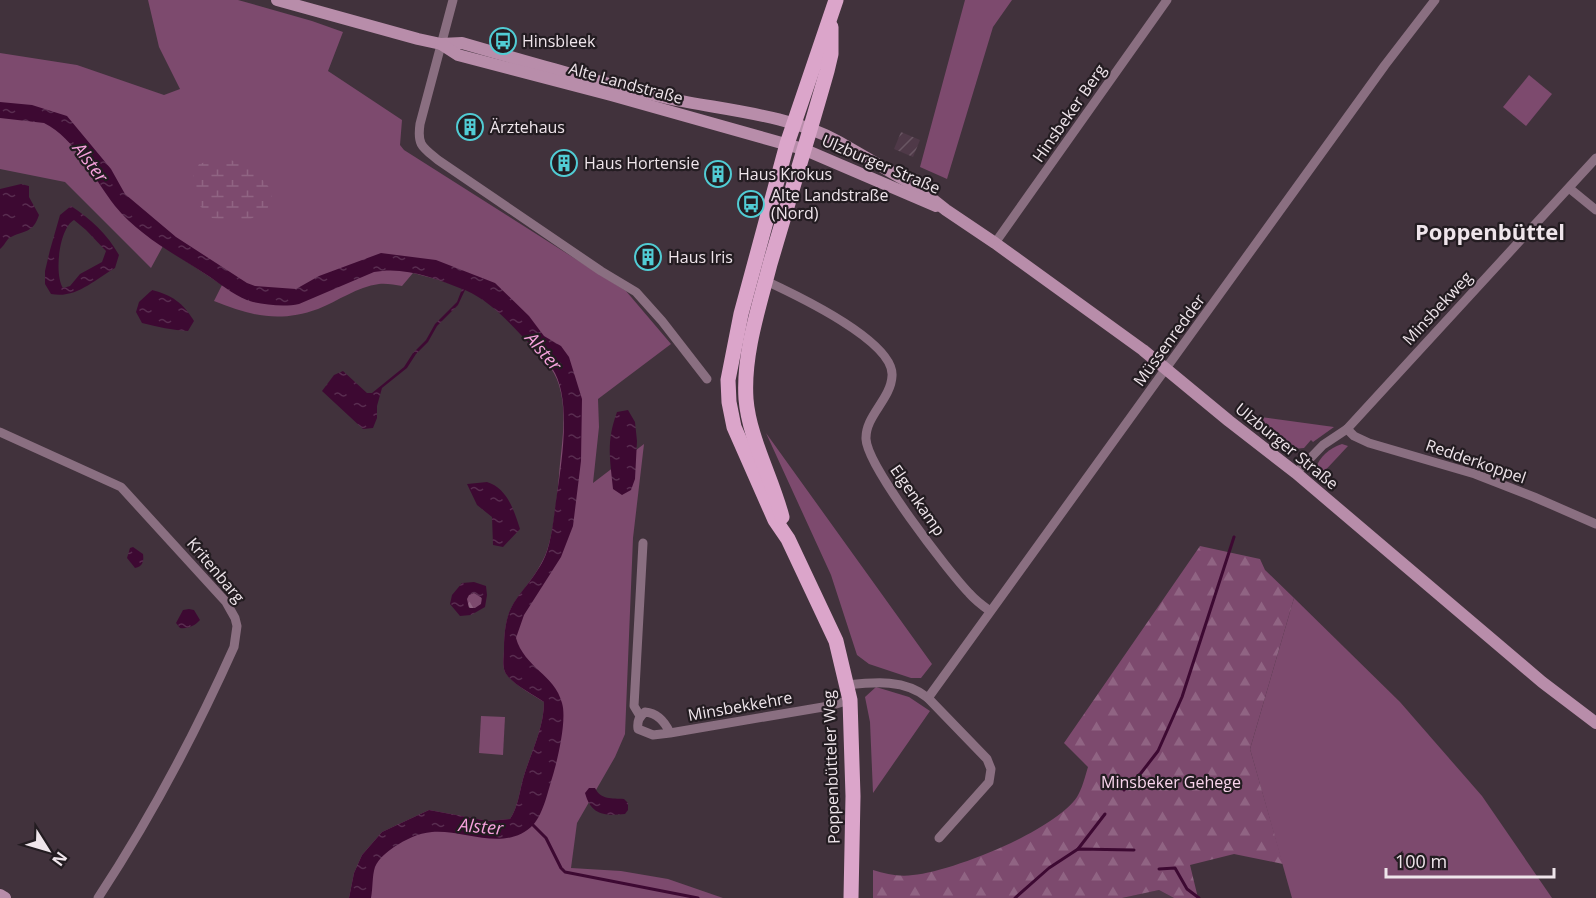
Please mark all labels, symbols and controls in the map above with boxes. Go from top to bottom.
bus stop icon: Hinsbleek [488,26,518,56]
place label: Hinsbleek [522,30,596,52]
street label: Alte Landstraße [566,57,686,109]
street label: Hinsbeker Berg [1027,59,1111,166]
building icon: Ärztehaus [455,112,485,142]
place label: Ärztehaus [490,116,565,138]
street label: Ulzburger Straße [818,129,944,199]
water label: Alster [67,135,114,188]
building icon: Haus Hortensie [549,148,579,178]
place label: Haus Hortensie [584,152,699,174]
building icon: Haus Krokus [703,159,733,189]
place label: Haus Krokus [738,163,832,185]
place label: Alte Landstraße (Nord) [771,184,889,224]
bus stop icon: Alte Landstraße (Nord) [736,189,766,219]
district label: Poppenbüttel [1415,216,1565,246]
building icon: Haus Iris [633,242,663,272]
place label: Haus Iris [668,246,733,268]
street label: Minsbekweg [1397,266,1477,350]
street label: Müssenredder [1128,289,1210,391]
water label: Alster [519,325,568,376]
street label: Ulzburger Straße [1231,398,1343,494]
street label: Redderkoppel [1423,434,1529,488]
street label: Elgenkamp [885,460,951,540]
street label: Kritenbarg [182,533,250,607]
street label: Minsbekkehre [686,686,794,726]
street label: Poppenbütteler Weg [817,689,845,844]
park label: Minsbeker Gehege [1101,771,1241,793]
water label: Alster [456,812,505,840]
north arrow [18,820,78,880]
scale bar [1386,841,1554,879]
text: N [47,847,73,871]
text: 100 m [1395,849,1447,873]

